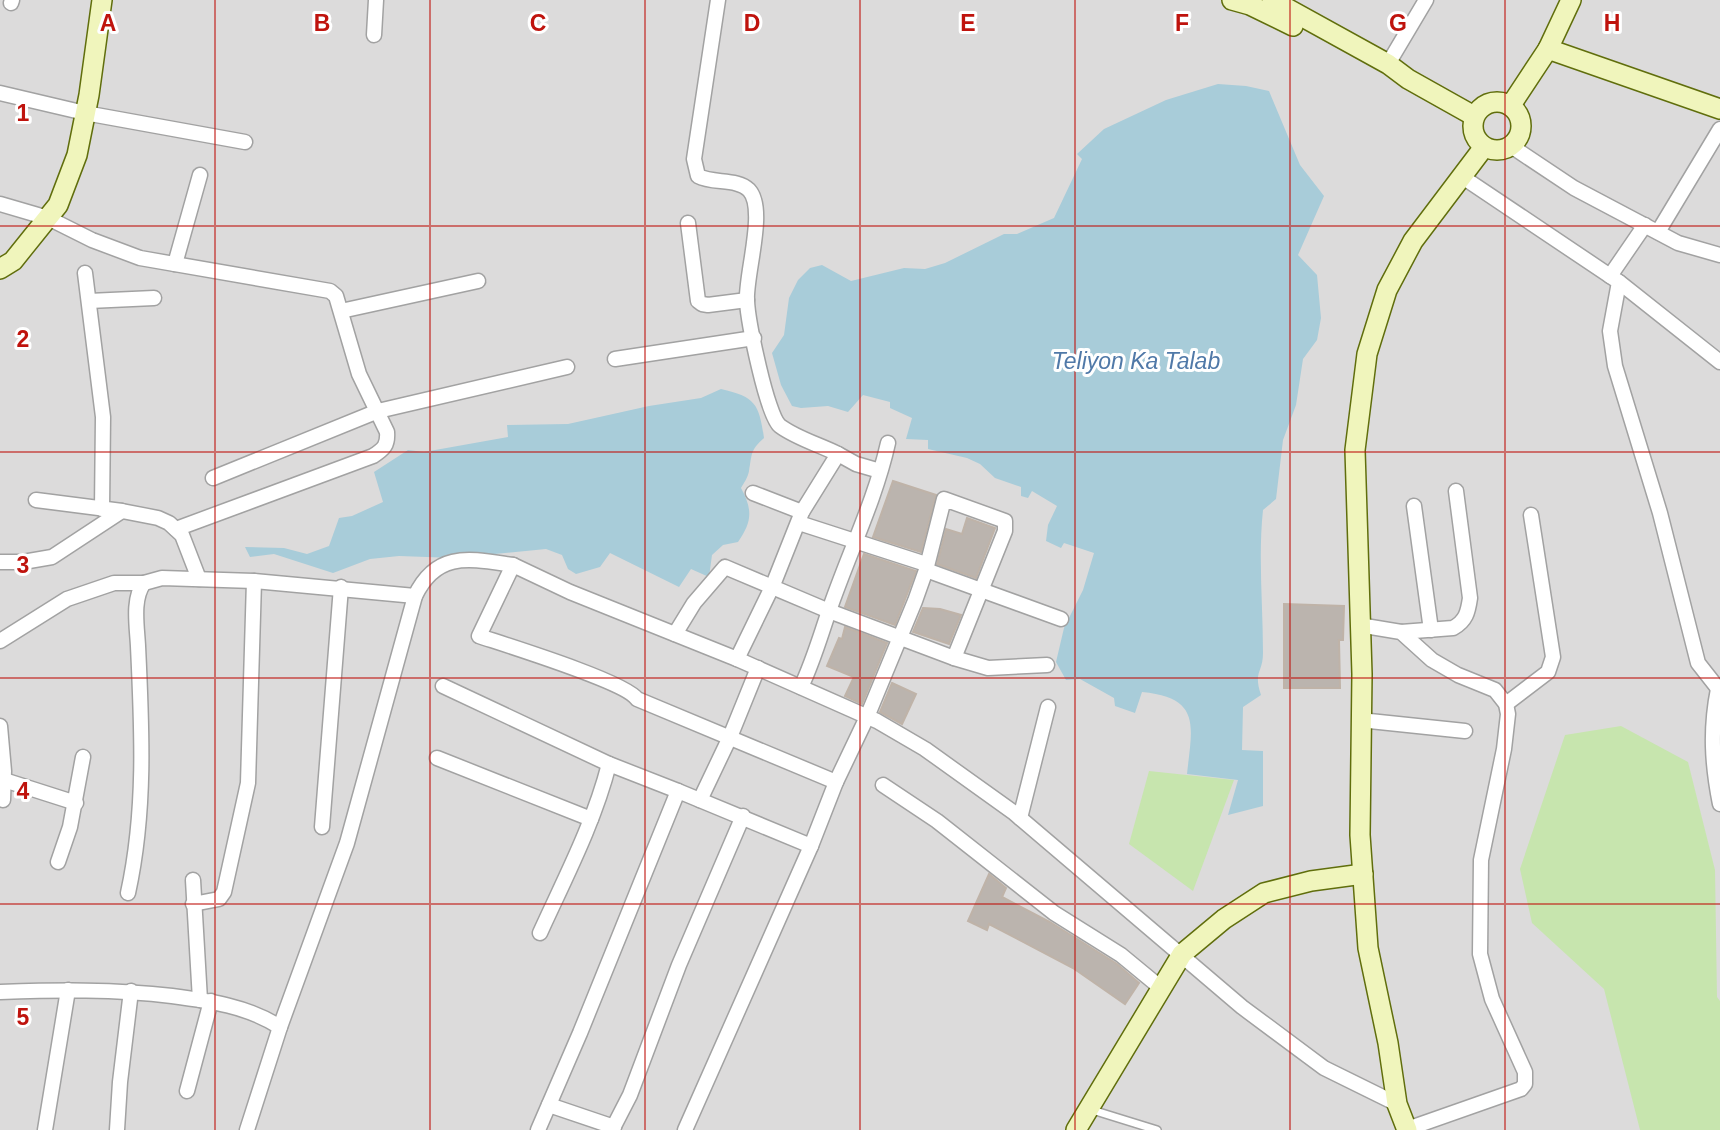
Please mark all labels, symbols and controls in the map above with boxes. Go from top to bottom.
text: A [100,10,116,36]
text: B [314,10,330,36]
text: C [530,10,546,36]
text: D [744,10,760,36]
text: E [960,10,976,36]
text: F [1175,10,1189,36]
text: G [1389,10,1407,36]
text: H [1604,10,1620,36]
text: 1 [17,100,30,126]
text: 2 [17,326,29,352]
water label: Teliyon Ka Talab [1052,348,1220,374]
text: 3 [17,552,29,578]
text: 4 [17,778,30,804]
text: 5 [17,1004,30,1030]

